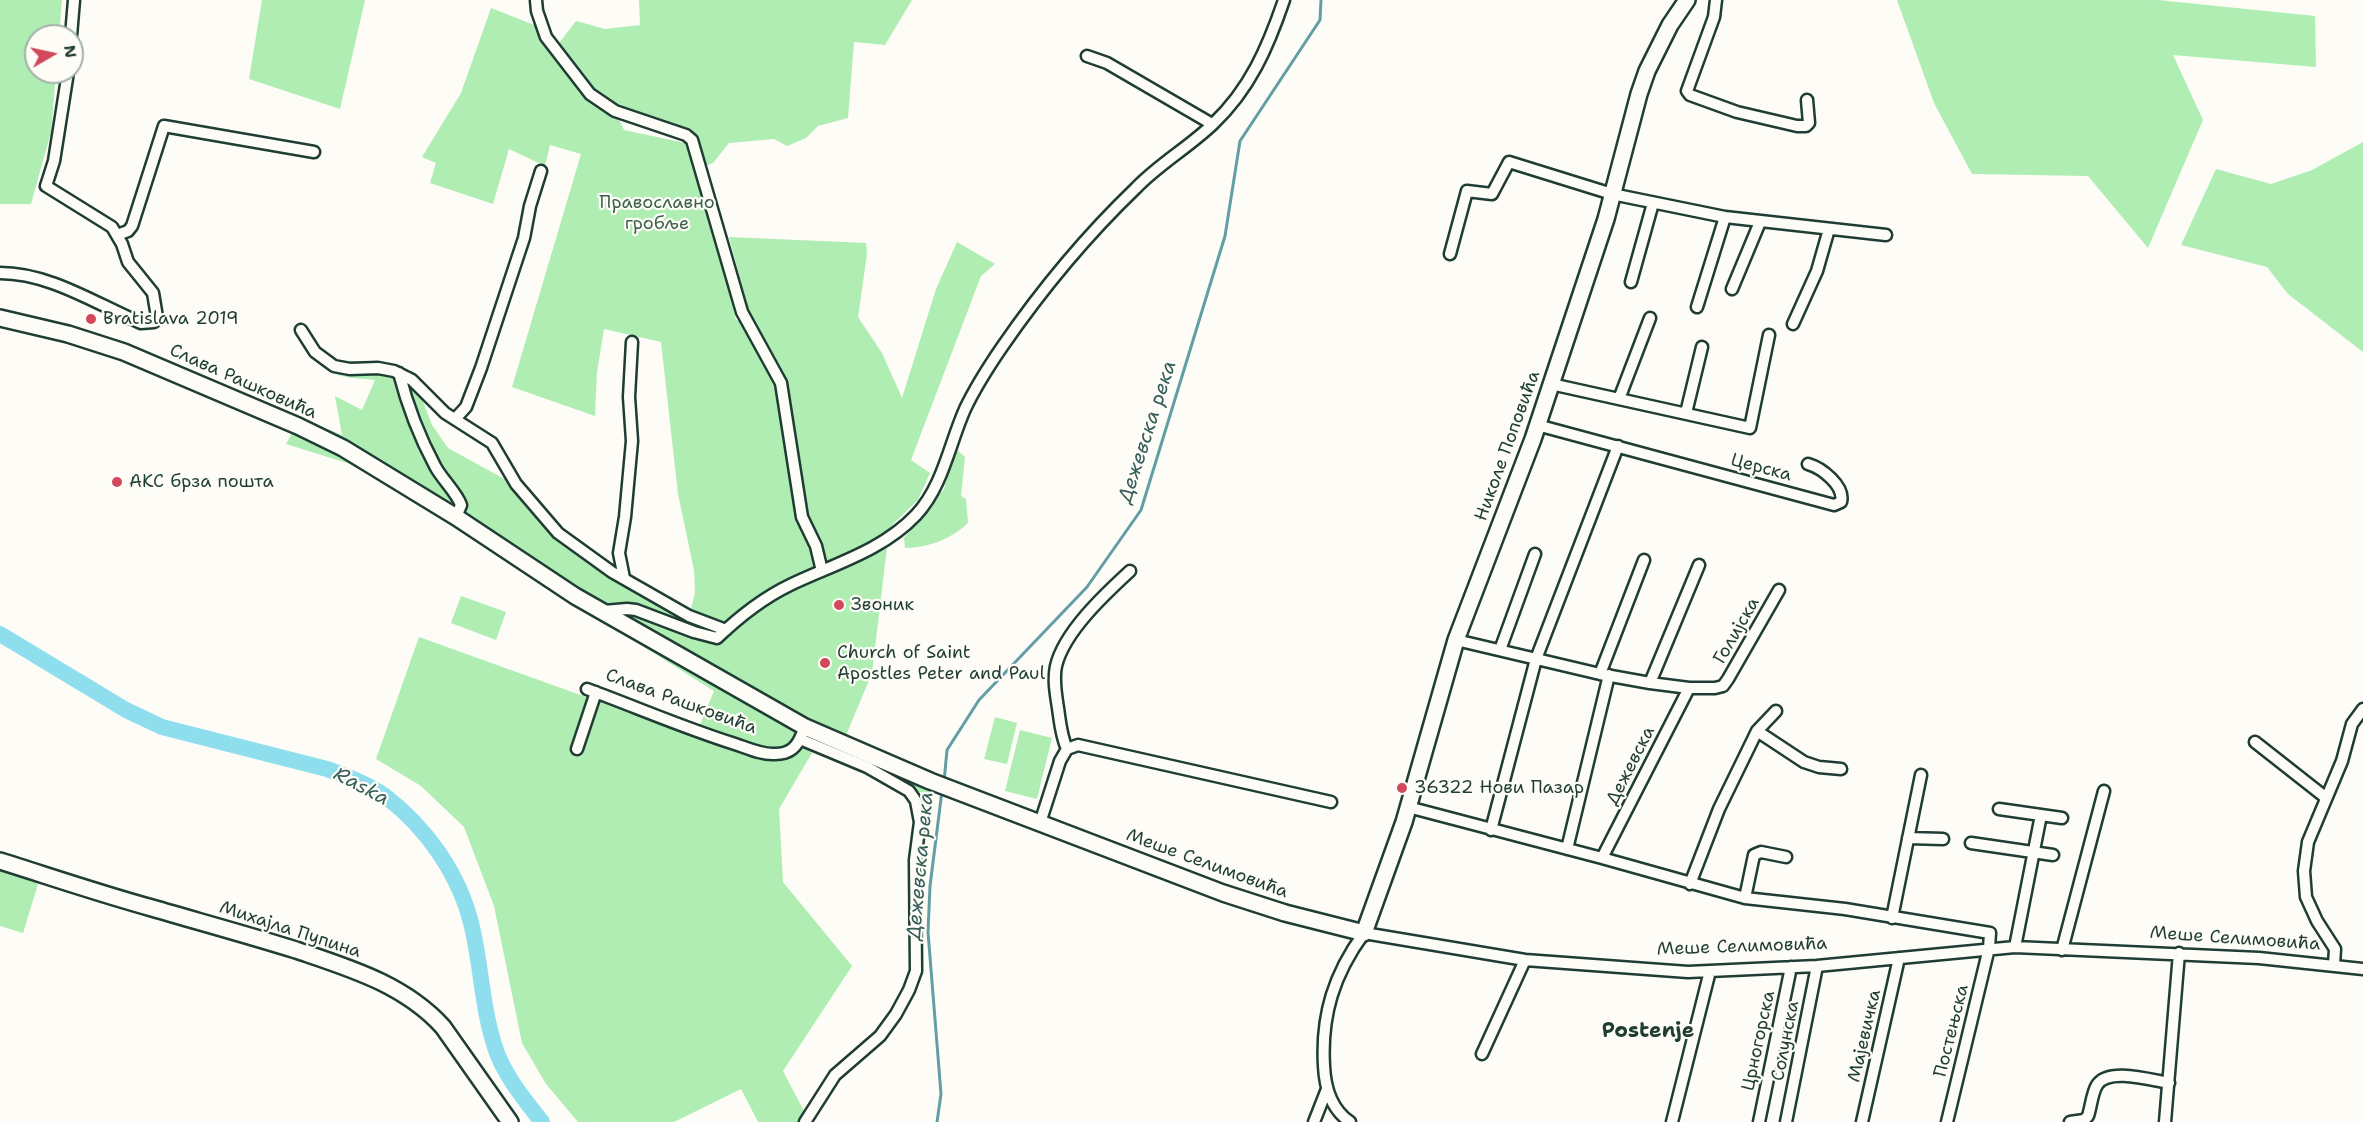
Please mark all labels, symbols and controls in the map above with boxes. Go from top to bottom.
north arrow [24,24,84,84]
text: N [59,44,82,59]
park label: Православно гробље [599,192,715,234]
place label: Bratislava 2019 [103,308,239,330]
marker: Bratislava 2019 [84,312,98,326]
street label: Слава Рашковића [166,340,320,424]
water label: Дежевска река [1114,358,1182,506]
street label: Николе Поповића [1471,368,1545,524]
street label: Церска [1728,450,1794,486]
place label: АКС брза пошта [129,471,274,493]
marker: АКС брза пошта [110,475,124,489]
place label: Звоник [851,594,914,616]
street label: Голијска [1709,594,1765,668]
marker: Звоник [832,598,846,612]
place label: Church of Saint Apostles Peter and Paul [837,642,1045,684]
marker: Church of Saint Apostles Peter and Paul [818,656,832,670]
street label: Слава Рашковића [603,665,759,739]
street label: Дежевска [1602,723,1660,809]
water label: Raska [329,762,393,812]
place label: 36322 Нови Пазар [1414,777,1584,799]
marker: 36322 Нови Пазар [1395,781,1409,795]
water label: Дежевска река [903,791,939,941]
street label: Меше Селимовића [1123,825,1291,903]
street label: Михајла Пупина [217,897,363,963]
street label: Меше Селимовића [2149,922,2321,956]
street label: Меше Селимовића [1656,933,1828,961]
street label: Постењска [1930,982,1974,1080]
street label: Мајевичка [1844,988,1886,1084]
street label: Црногорска [1738,989,1780,1093]
street label: Солунска [1768,999,1804,1083]
district label: Postenje [1602,1019,1694,1045]

